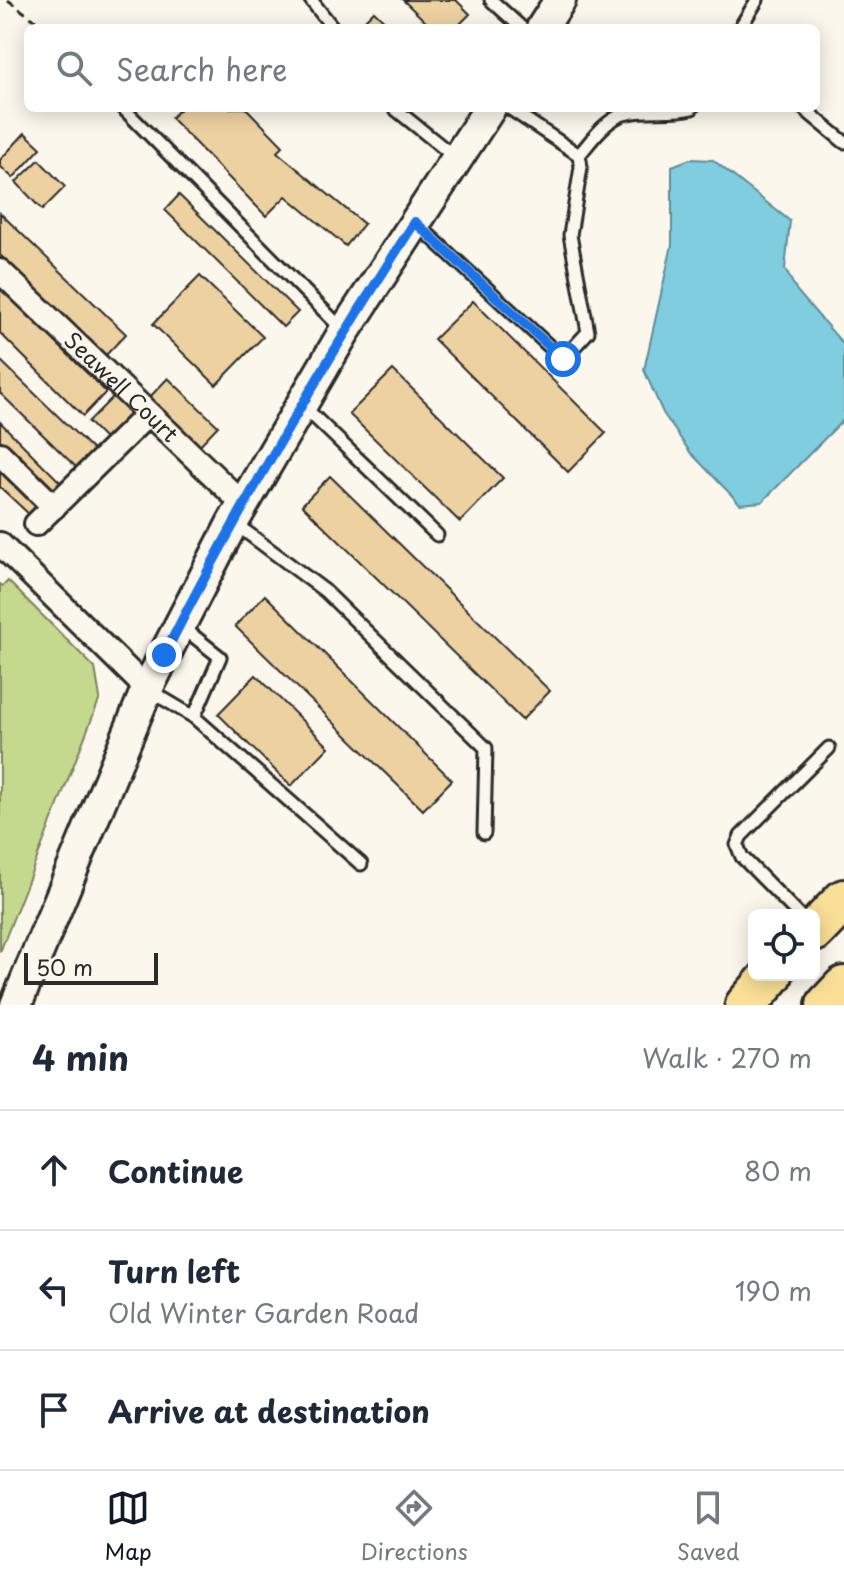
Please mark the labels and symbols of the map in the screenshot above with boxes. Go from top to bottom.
street label: Seawell Court [58,323,187,449]
route start [545,341,581,377]
route end [146,637,182,673]
scale bar [24,949,158,985]

